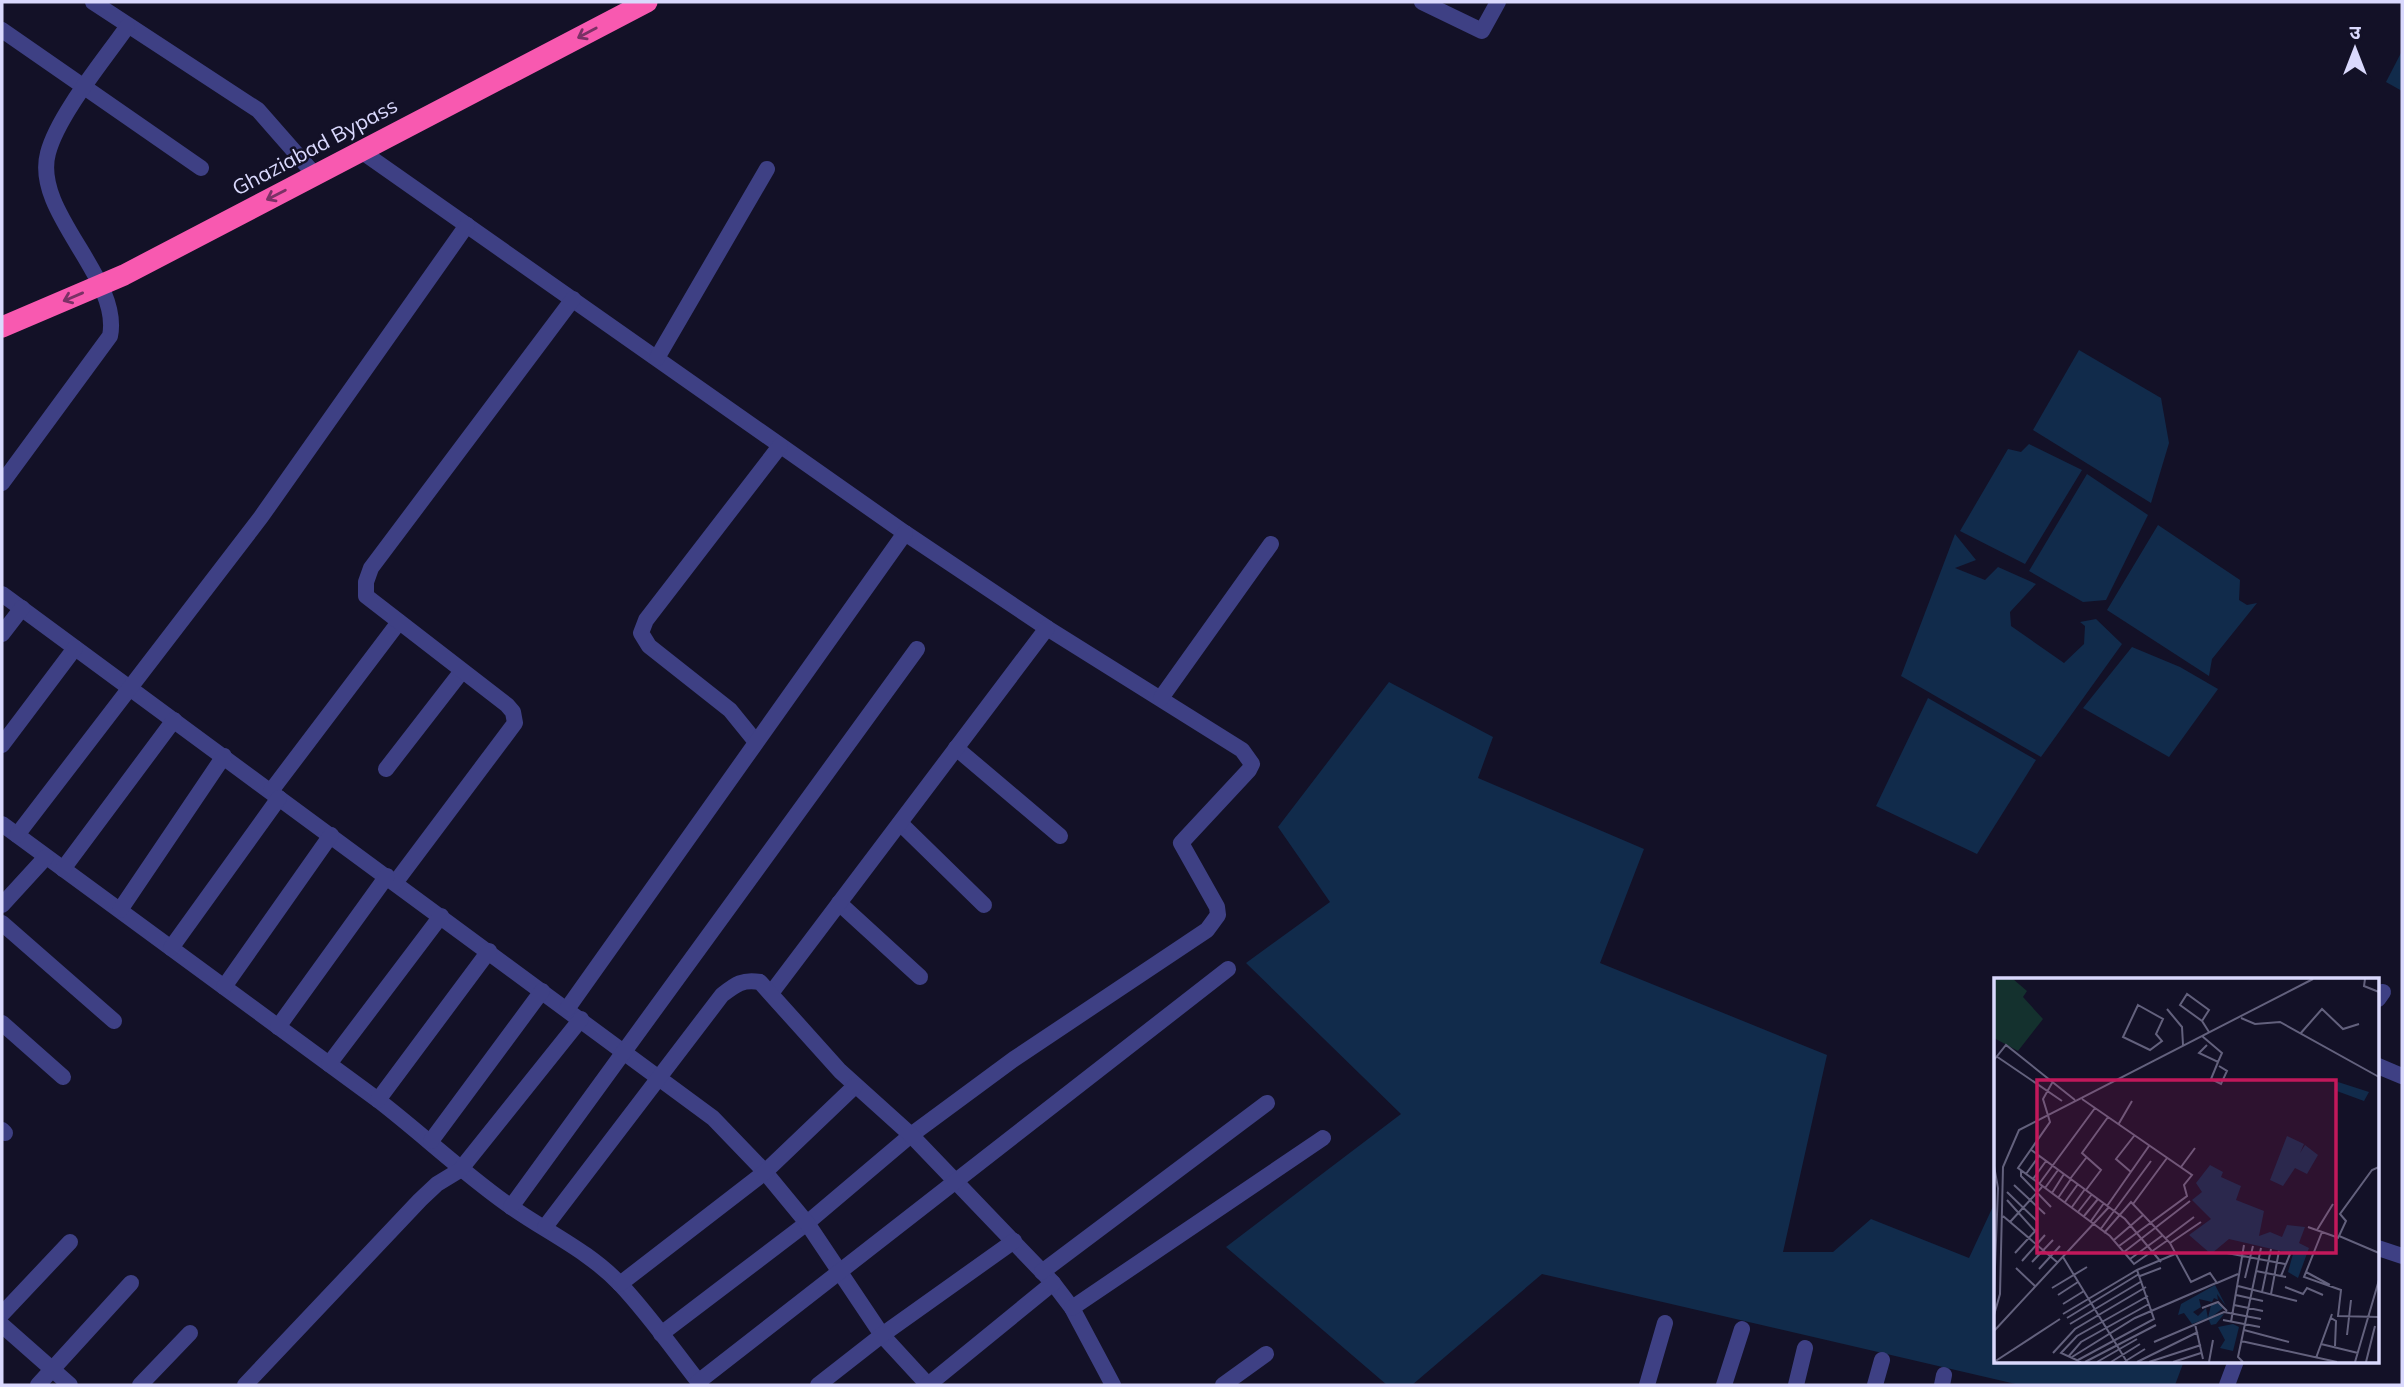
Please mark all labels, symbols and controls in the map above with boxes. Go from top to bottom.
north arrow [2320,14,2390,84]
text: उ [2349,20,2361,44]
one-way arrow [577,27,598,41]
street label: Ghaziabad Bypass [227,92,402,201]
one-way arrow [267,189,287,203]
one-way arrow [63,291,84,304]
inset map [1994,978,2380,1362]

